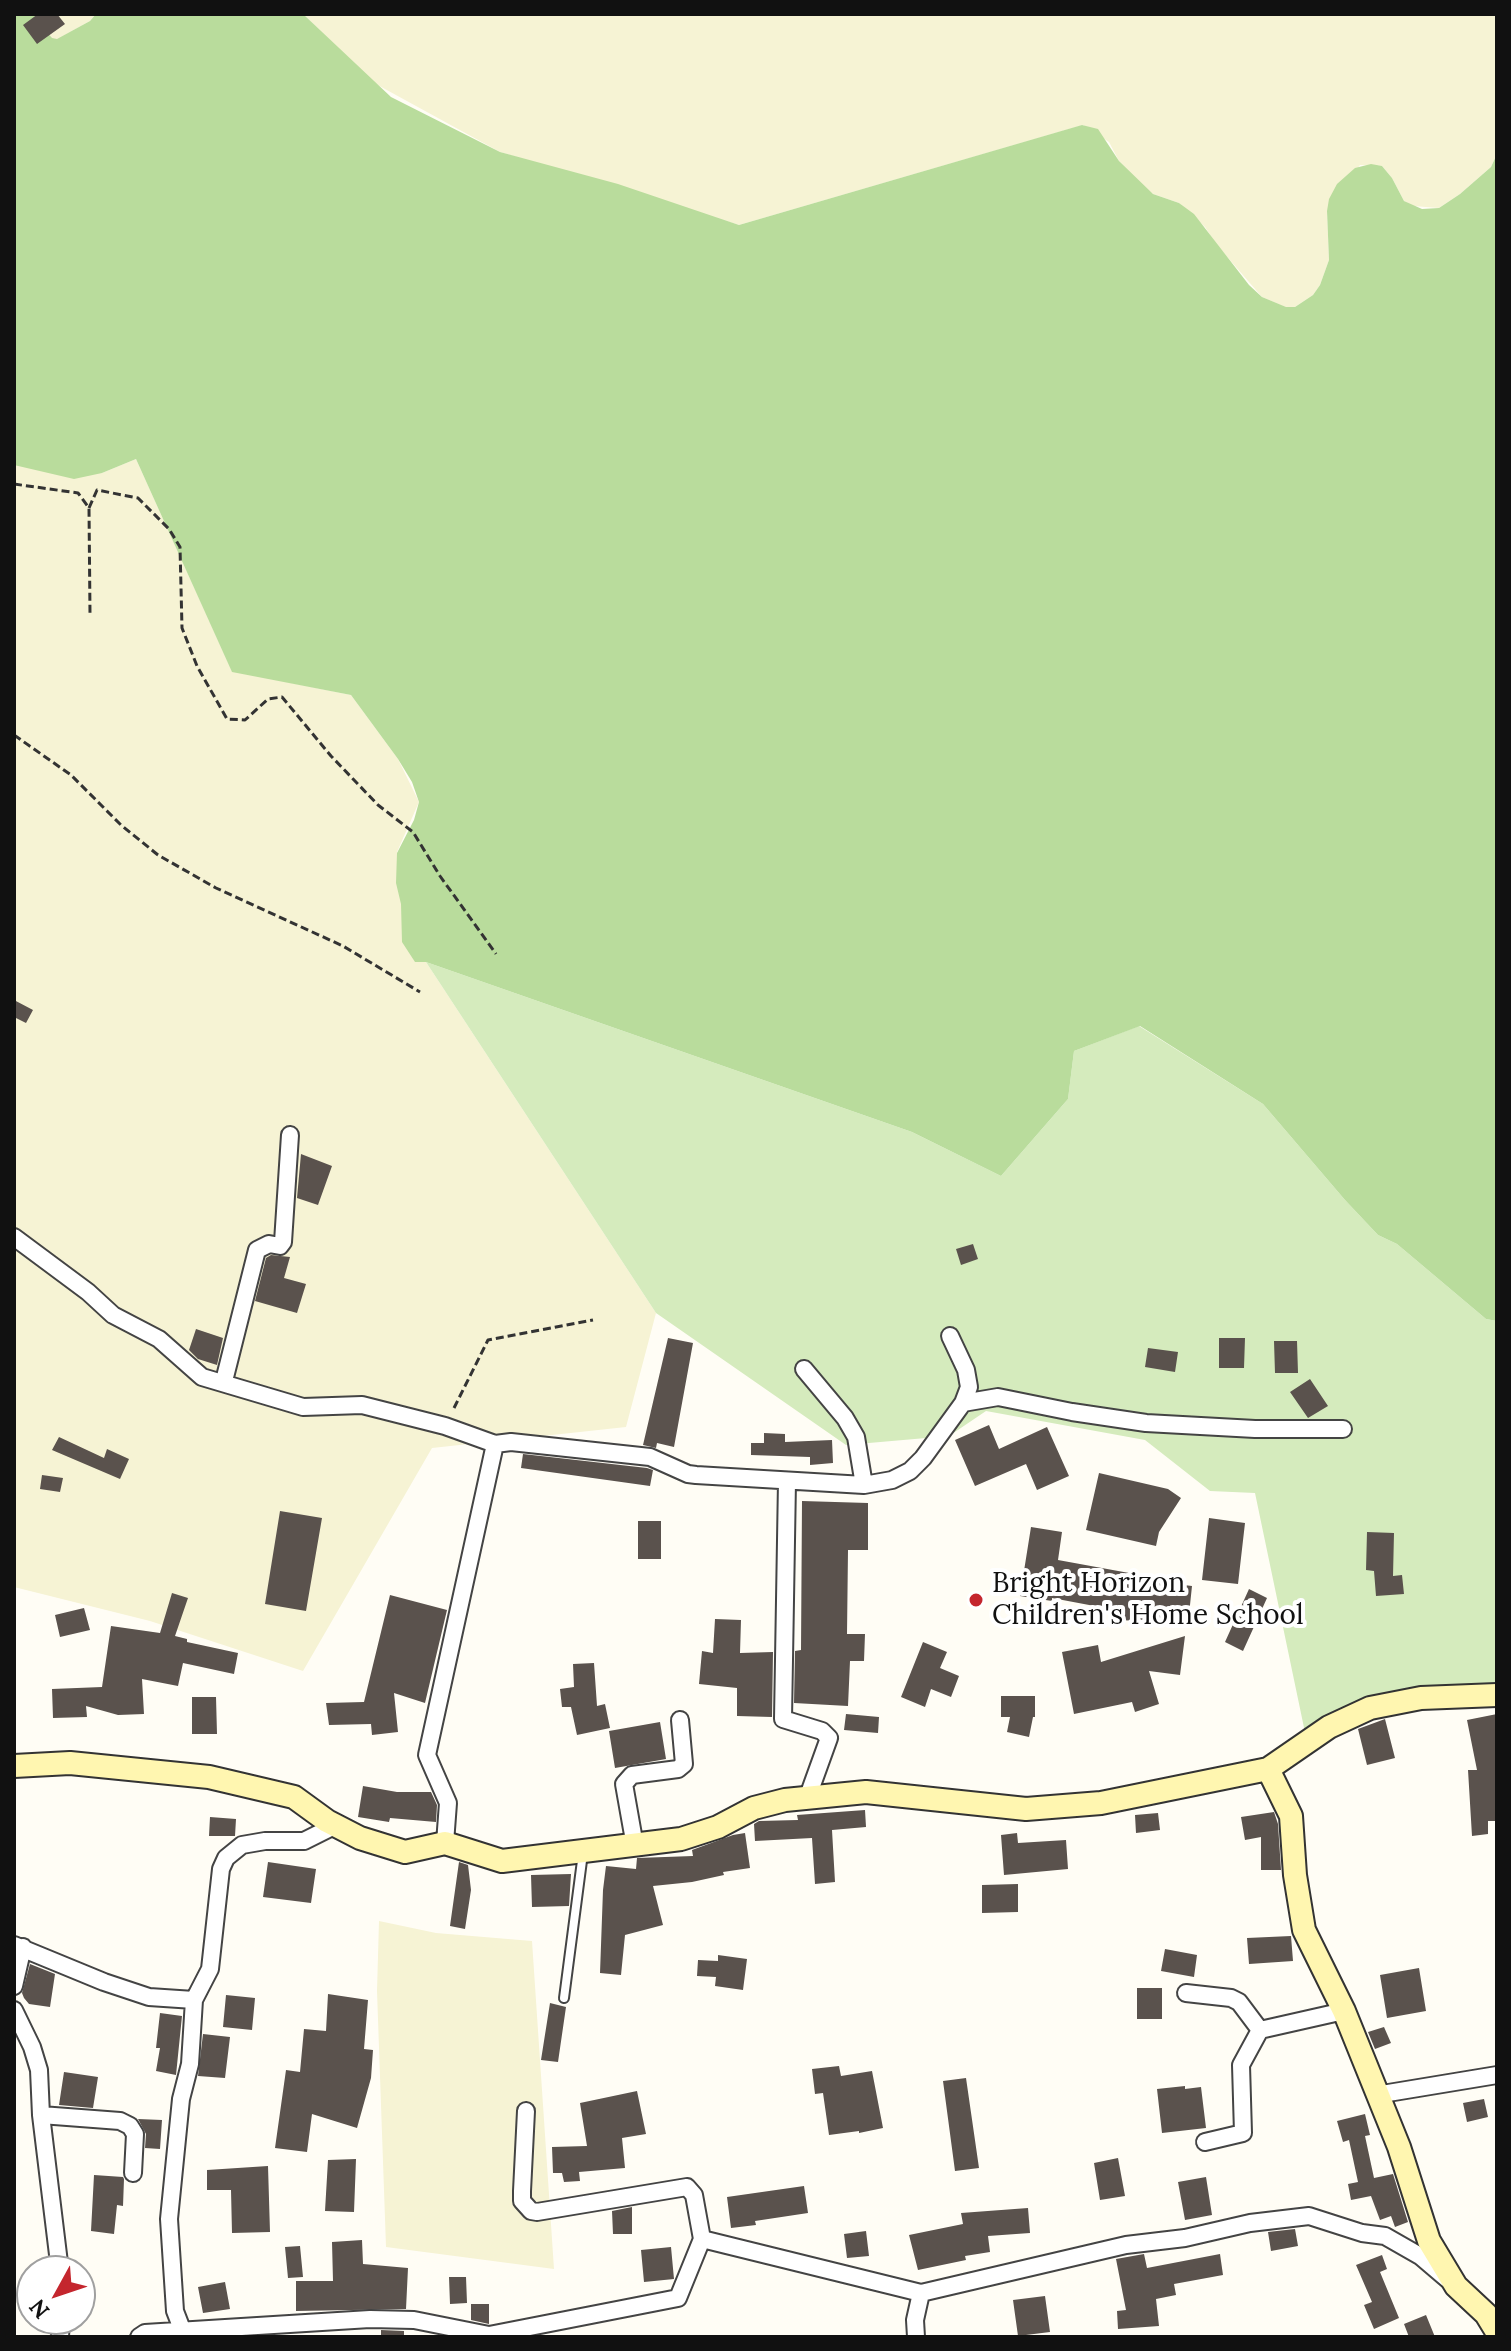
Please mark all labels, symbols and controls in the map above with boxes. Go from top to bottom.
place label: Bright Horizon Children's Home School [992,1567,1304,1633]
marker: Bright Horizon Children's Home School [967,1591,985,1609]
north arrow [16,2255,96,2335]
text: N [23,2294,55,2325]

